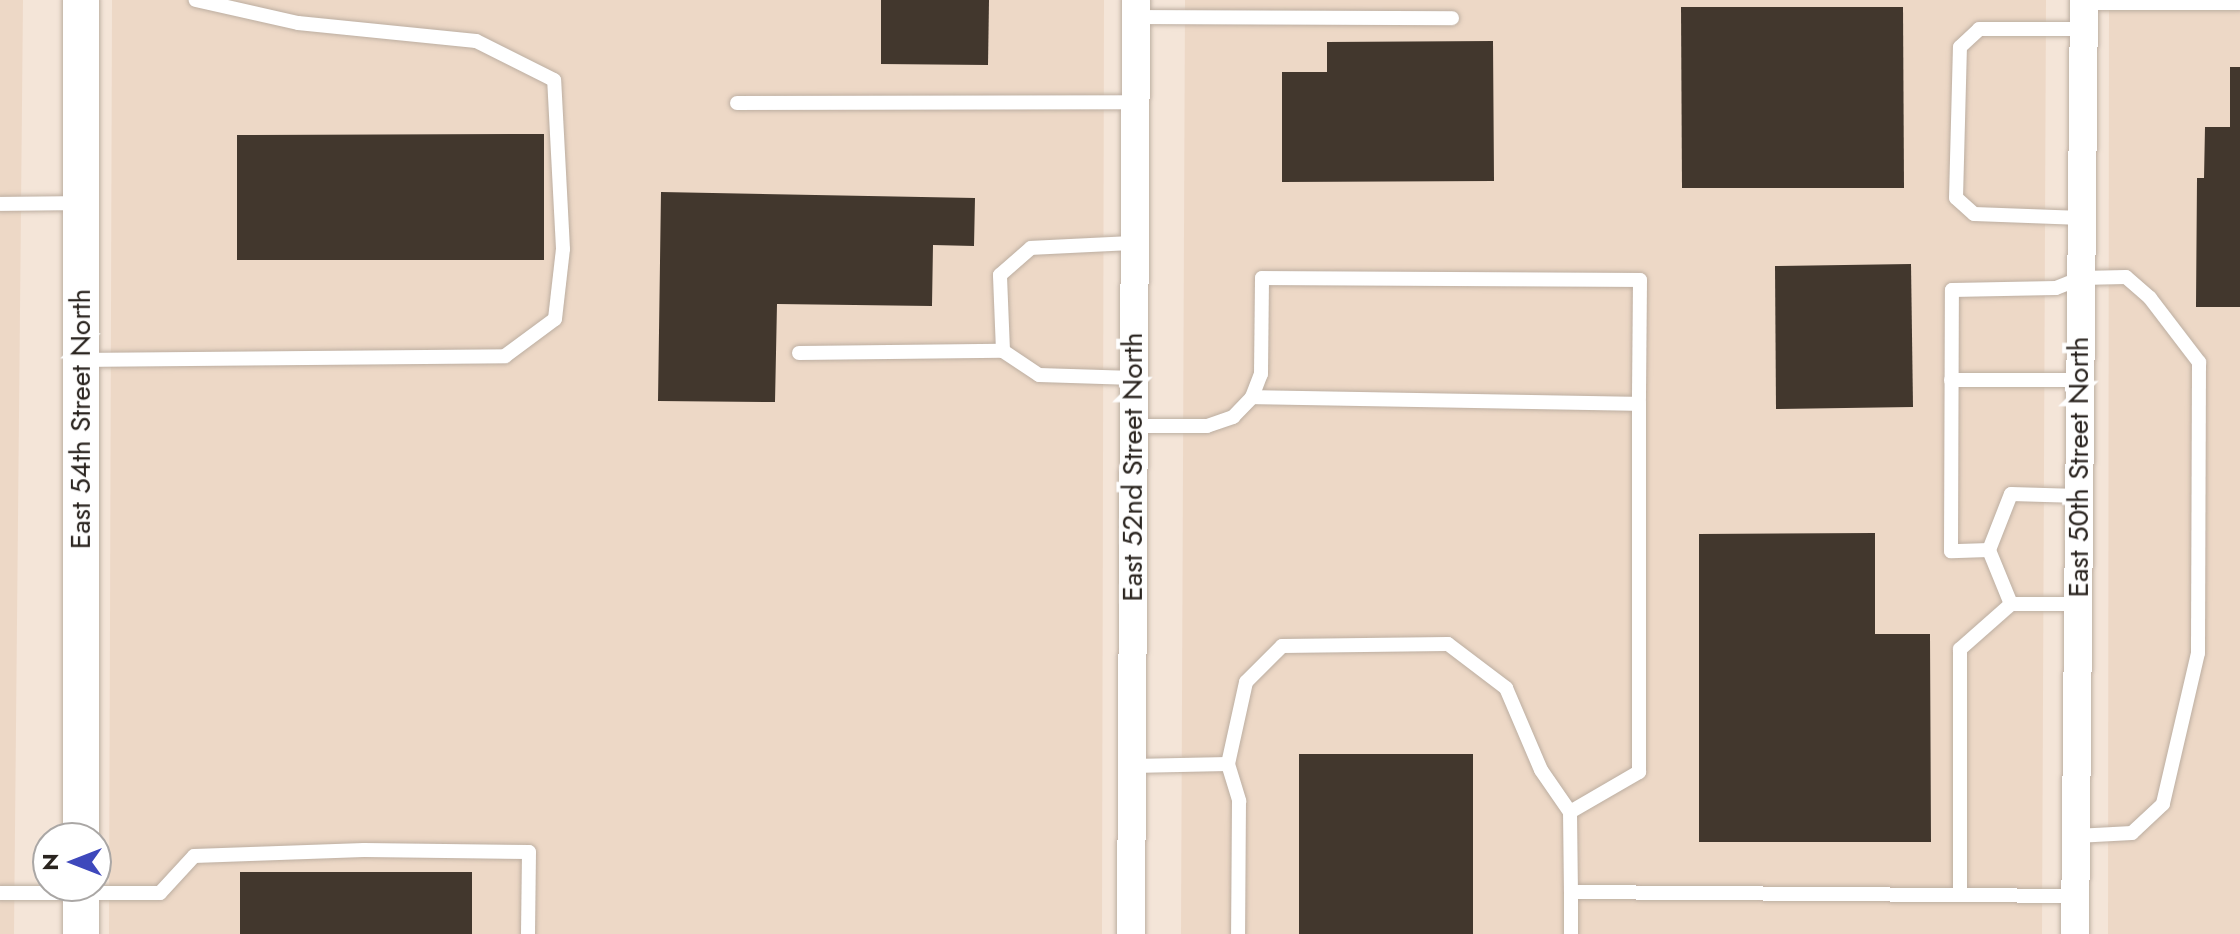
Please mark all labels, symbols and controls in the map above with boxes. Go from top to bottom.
street label: East 54th Street North [64,289,98,549]
street label: East 52nd Street North [1116,332,1150,602]
street label: East 50th Street North [2062,337,2096,597]
north arrow [32,822,112,902]
text: N [34,853,66,871]

